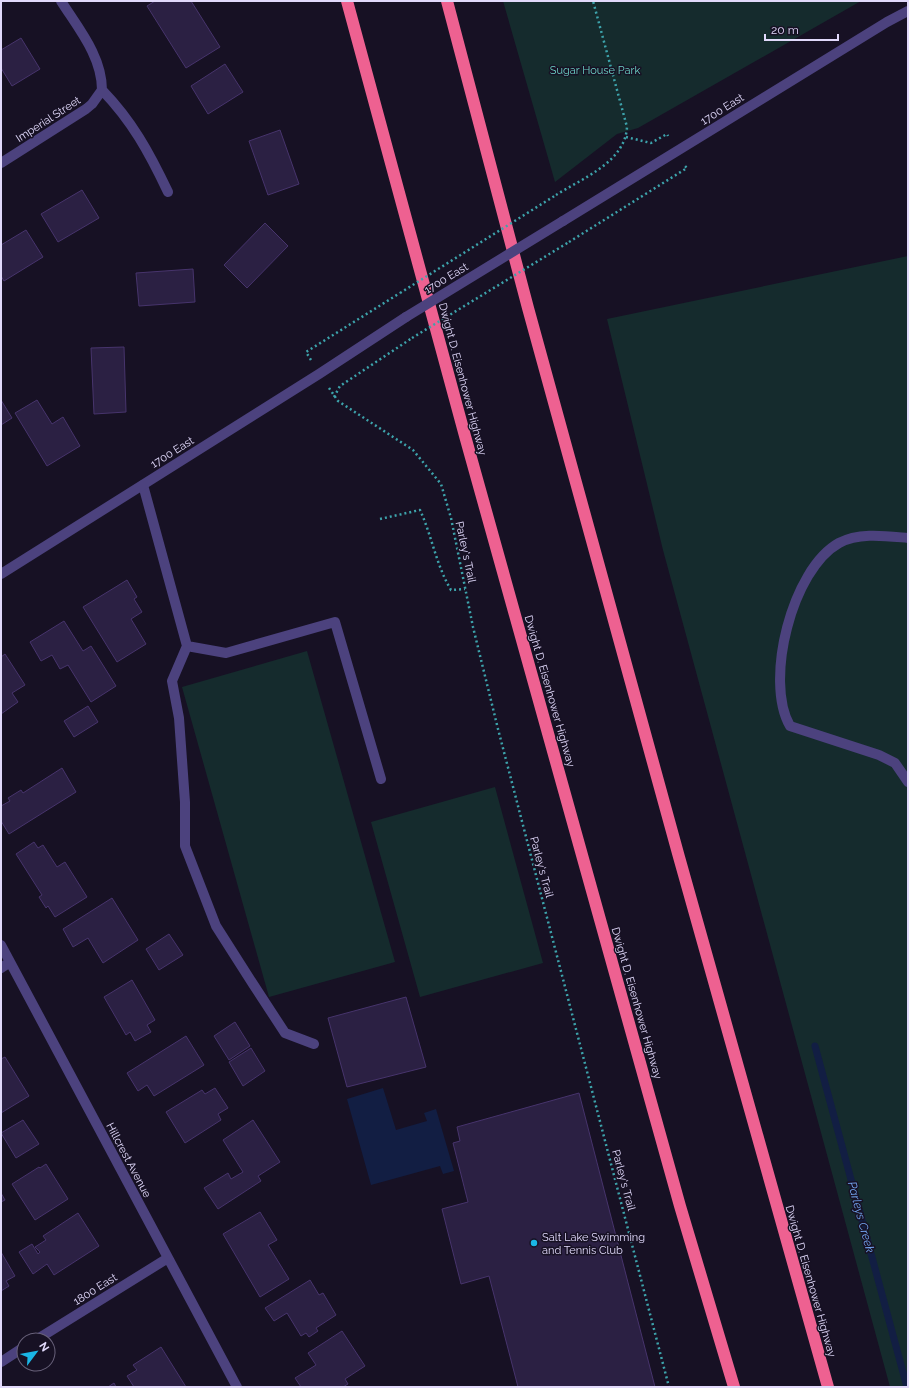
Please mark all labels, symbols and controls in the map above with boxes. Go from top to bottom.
scale bar [765,16,838,42]
text: 20 m [771,23,799,37]
park label: Sugar House Park [550,64,640,77]
street label: 1700 East [698,91,747,128]
street label: Imperial Street [14,94,83,145]
street label: 1700 East [422,260,471,296]
street label: Dwight D. Eisenhower Highway [436,301,489,457]
street label: 1700 East [148,434,197,471]
street label: Parley's Trail [453,520,478,584]
street label: Dwight D. Eisenhower Highway [522,614,577,769]
street label: Parley's Trail [527,835,556,899]
street label: Dwight D. Eisenhower Highway [609,926,664,1081]
street label: Hillcrest Avenue [103,1121,154,1200]
street label: Parley's Trail [609,1148,638,1212]
water label: Parleys Creek [845,1180,877,1255]
street label: Dwight D. Eisenhower Highway [783,1204,838,1359]
place label: Salt Lake Swimming and Tennis Club [542,1231,645,1257]
marker: Salt Lake Swimming and Tennis Club [529,1238,539,1248]
street label: 1800 East [71,1271,120,1308]
north arrow [16,1332,56,1372]
text: N [36,1340,52,1354]

